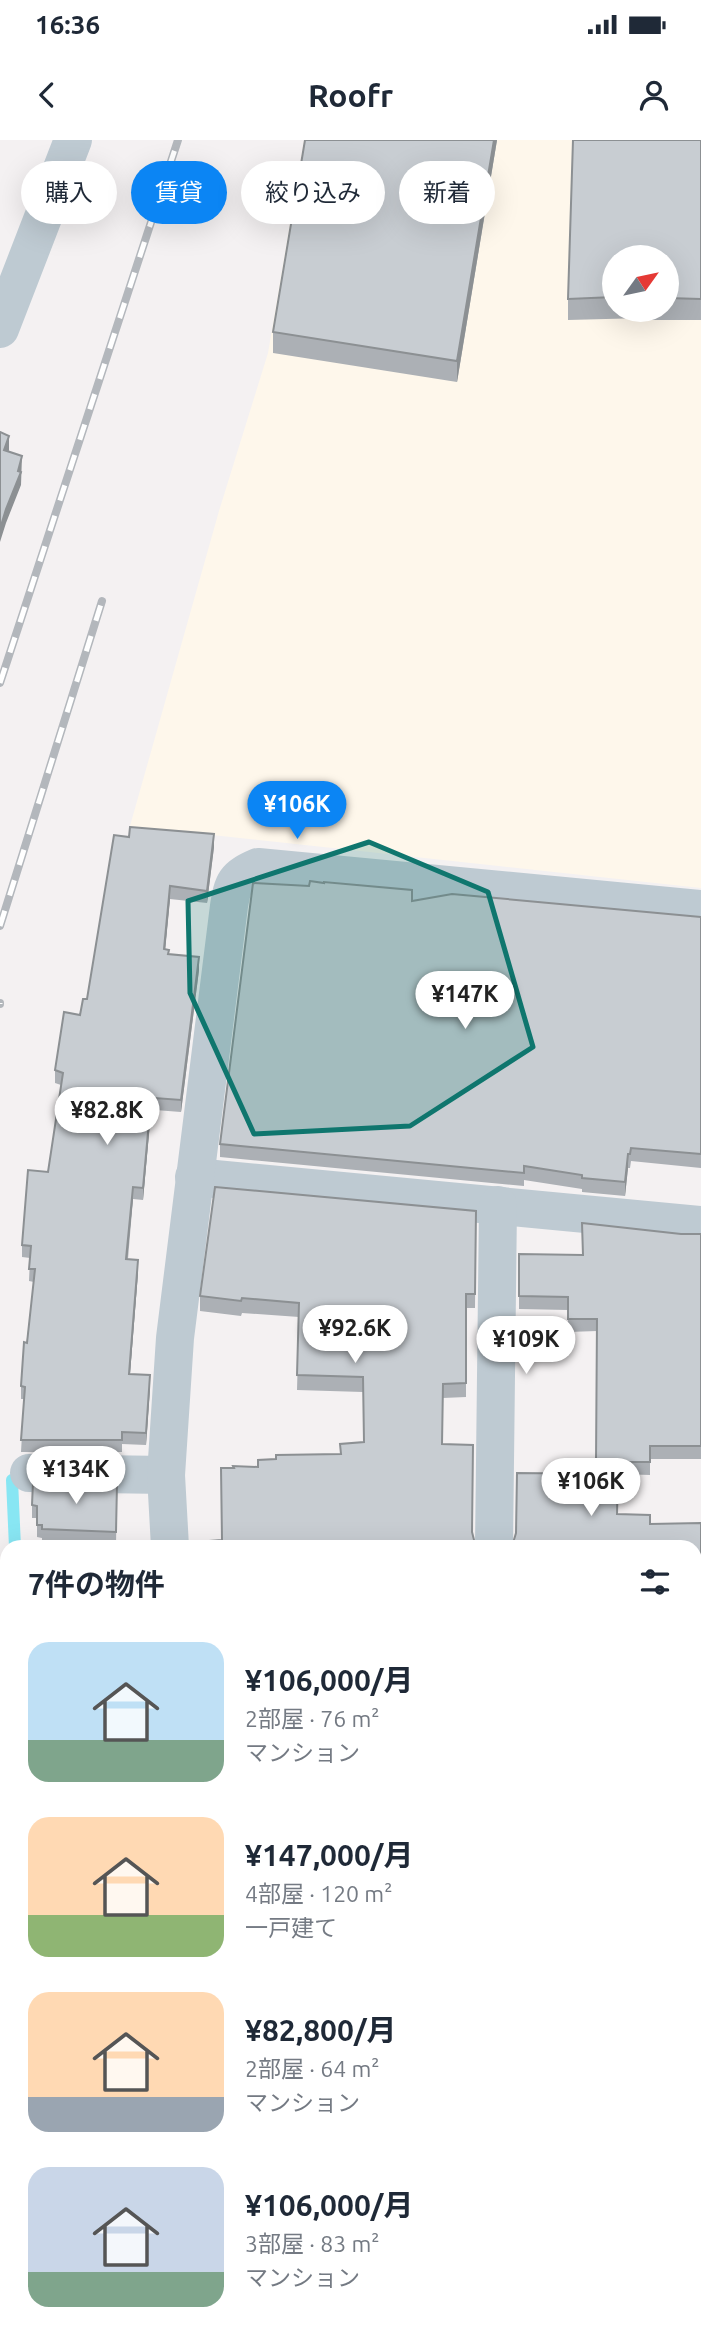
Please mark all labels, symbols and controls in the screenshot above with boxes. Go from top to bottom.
text: 16:36 [35,10,100,39]
icon: back [28,76,66,114]
icon: person [635,76,673,114]
text: Roofr [308,77,393,113]
chip: 購入 [21,161,117,224]
chip: 賃貸 [131,161,227,224]
chip: 絞り込み [241,161,385,224]
chip: 新着 [399,161,495,224]
north arrow [602,245,679,322]
map controls [602,245,679,322]
pin: ¥106K [248,782,346,841]
text: ¥106K [263,791,331,816]
pin: ¥147K [416,972,514,1031]
text: ¥147K [431,981,499,1006]
pin: ¥82.8K [50,1088,164,1147]
text: ¥82.8K [71,1097,143,1122]
pin: ¥92.6K [298,1306,412,1365]
text: ¥92.6K [319,1315,391,1340]
pin: ¥109K [477,1316,575,1376]
text: ¥109K [492,1326,560,1351]
pin: ¥134K [27,1446,125,1506]
text: ¥134K [42,1456,110,1481]
pin: ¥106K [542,1458,640,1518]
text: ¥106K [557,1468,625,1493]
icon: filters [636,1563,674,1601]
text: 7件の物件 [28,1567,165,1601]
text: ¥106,000/月 [245,1663,413,1697]
icon: home [84,1670,168,1754]
text: 2部屋 · 76 m² [245,1706,379,1731]
text: マンション [245,1740,360,1765]
text: ¥147,000/月 [245,1838,413,1872]
icon: home [84,1845,168,1929]
text: 4部屋 · 120 m² [245,1881,392,1906]
text: 一戸建て [245,1915,337,1940]
text: ¥82,800/月 [245,2013,397,2047]
icon: home [84,2020,168,2104]
text: 2部屋 · 64 m² [245,2056,379,2081]
text: マンション [245,2090,360,2115]
text: ¥106,000/月 [245,2188,413,2222]
icon: home [84,2195,168,2279]
text: 3部屋 · 83 m² [245,2231,379,2256]
text: マンション [245,2265,360,2290]

